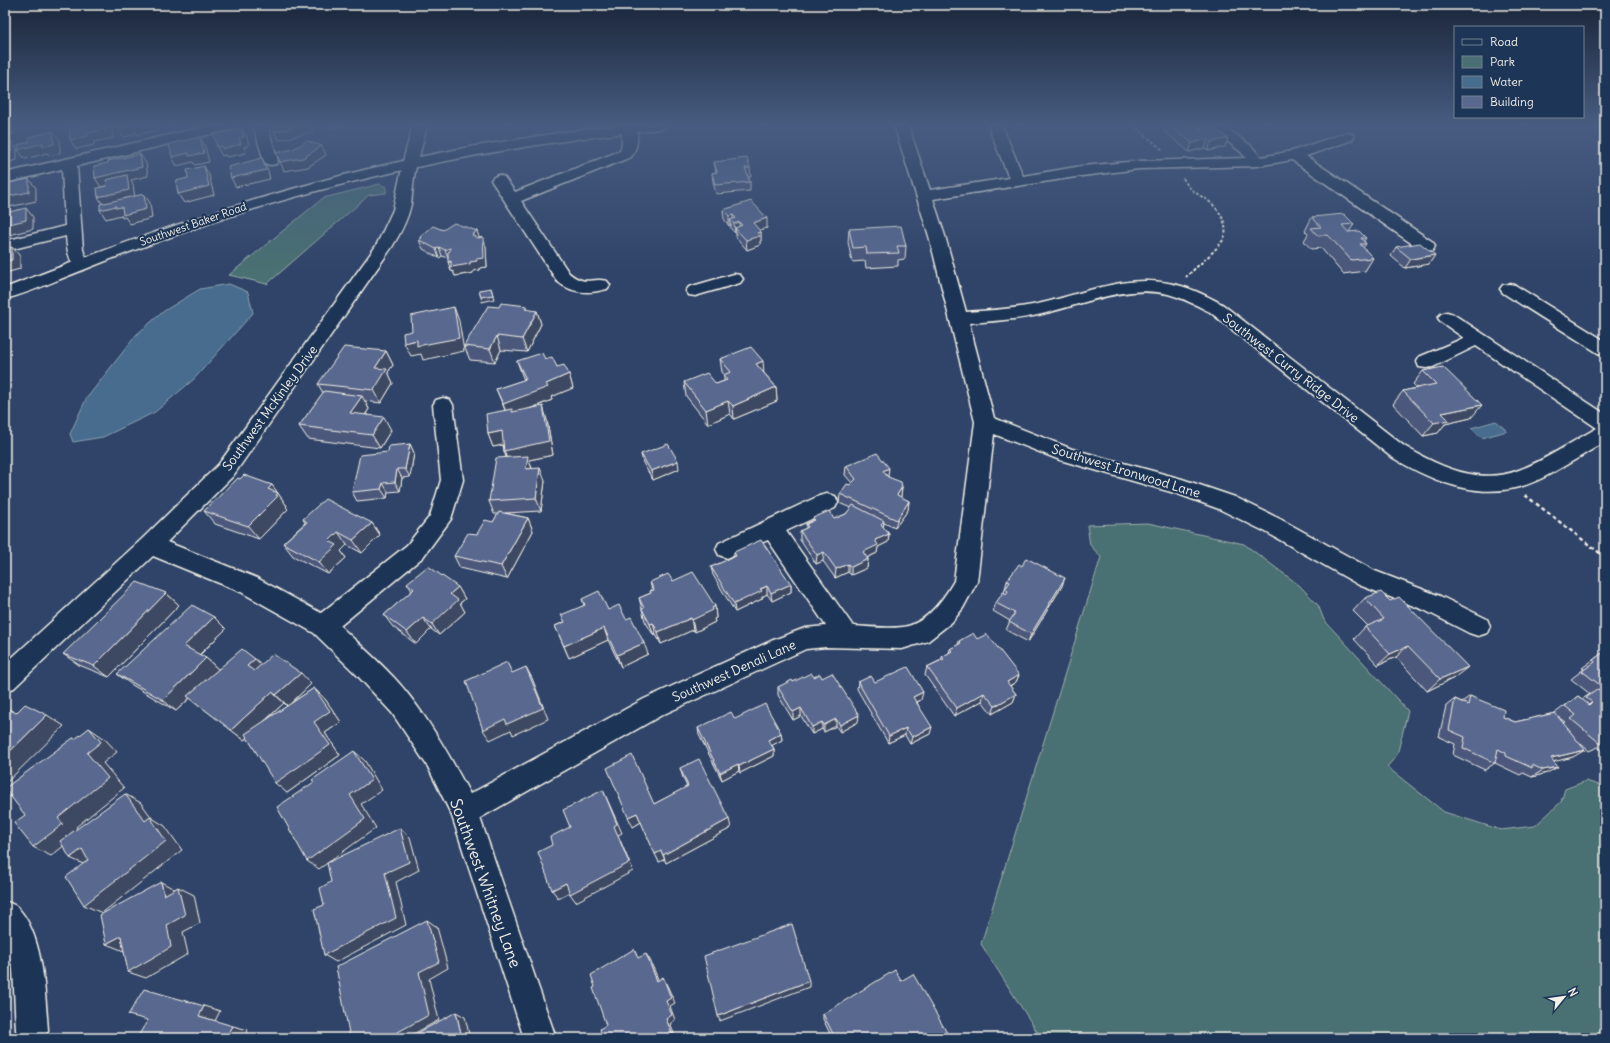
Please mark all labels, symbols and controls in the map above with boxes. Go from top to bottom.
legend [1454,26,1584,118]
text: Road [1490,34,1518,49]
text: Park [1490,54,1515,69]
text: Water [1490,74,1523,89]
text: Building [1490,94,1534,109]
street label: Southwest Baker Road [138,199,249,249]
street label: Southwest Curry Ridge Drive [1219,309,1363,427]
street label: Southwest McKinley Drive [219,342,321,474]
street label: Southwest Ironwood Lane [1050,440,1202,502]
street label: Southwest Denali Lane [670,636,798,706]
street label: Southwest Whitney Lane [446,796,526,970]
north arrow [1544,977,1584,1017]
text: N [1565,985,1581,999]

